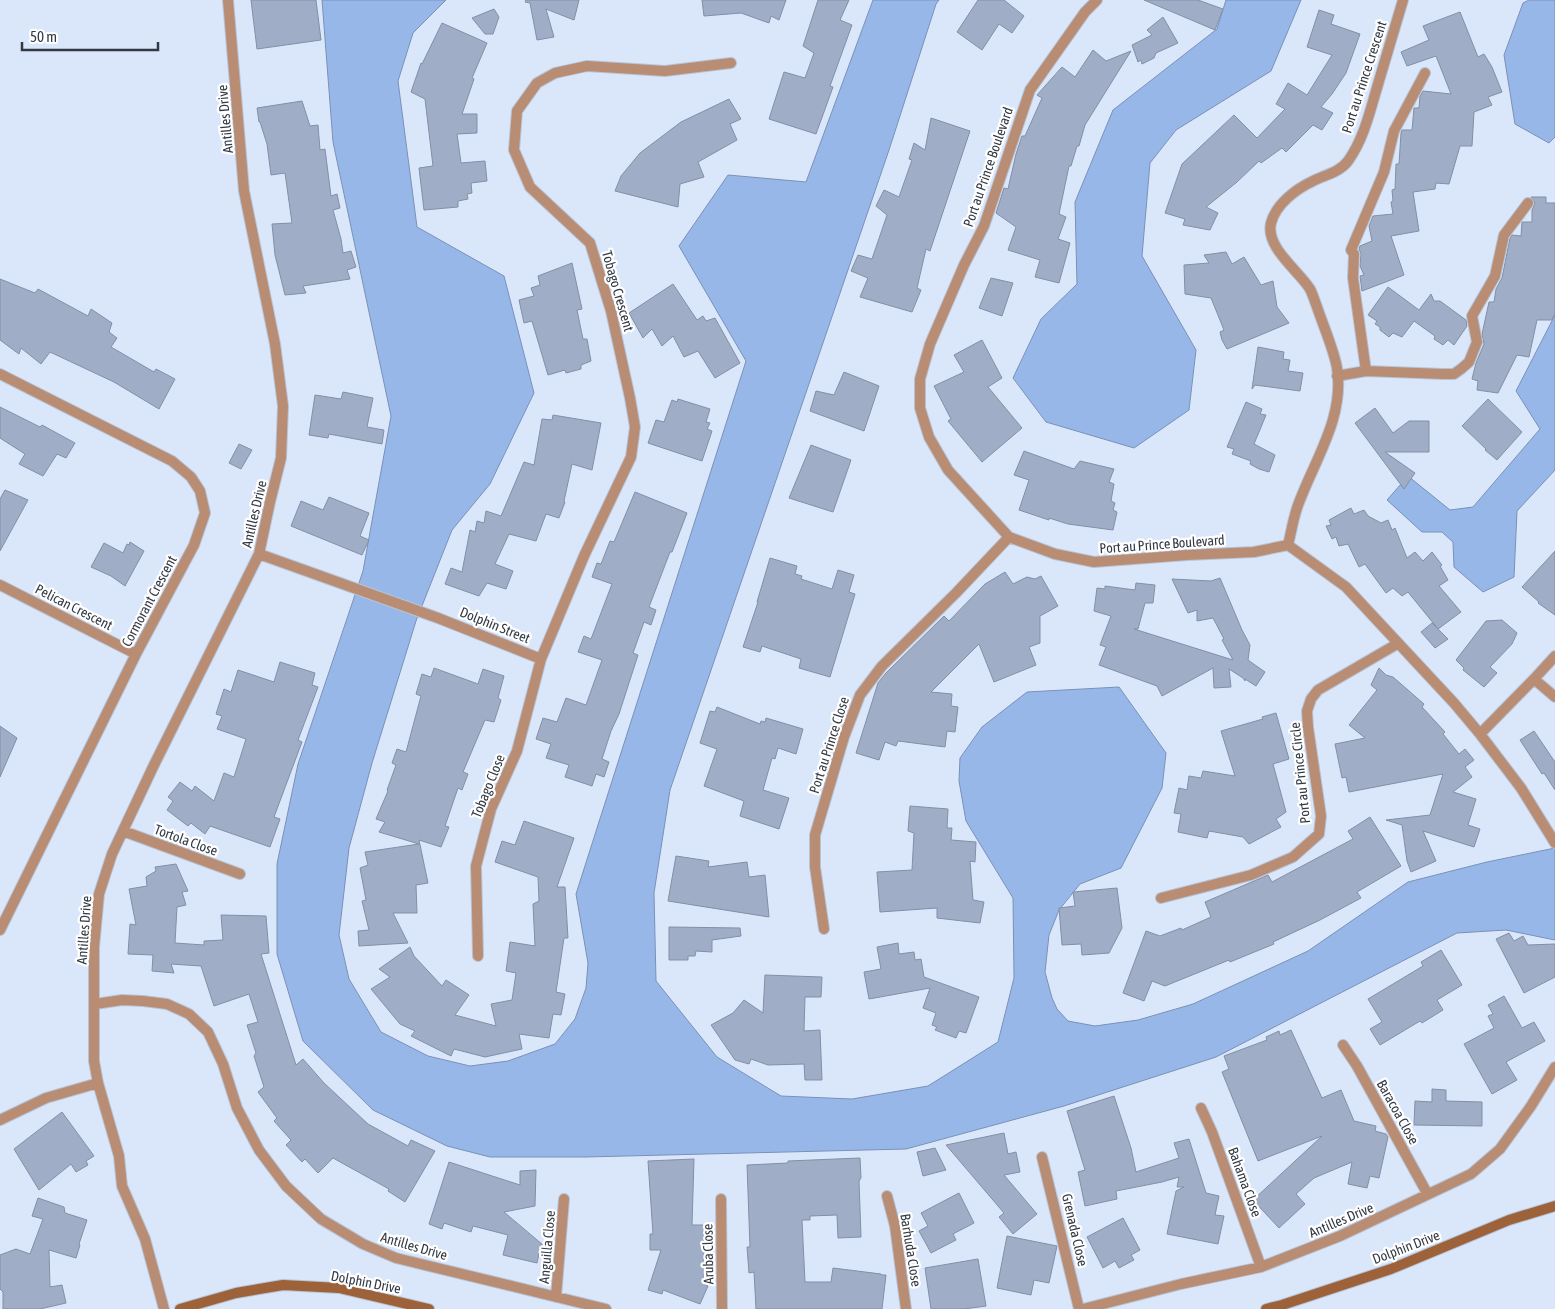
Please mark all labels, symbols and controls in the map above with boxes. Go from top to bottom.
street label: Port au Prince Crescent [1338,19,1390,135]
scale bar [22,20,159,52]
text: 50 m [30,28,57,45]
street label: Antilles Drive [214,84,236,154]
street label: Port au Prince Boulevard [960,105,1016,229]
street label: Tobago Crescent [599,249,637,333]
street label: Antilles Drive [238,479,270,549]
street label: Port au Prince Boulevard [1099,532,1225,556]
street label: Cormorant Crescent [118,553,180,649]
street label: Pelican Crescent [33,581,115,633]
street label: Dolphin Street [458,604,532,646]
street label: Port au Prince Close [806,695,852,795]
street label: Port au Prince Circle [1287,722,1313,824]
street label: Tobago Close [468,752,508,820]
street label: Tortola Close [152,821,220,859]
street label: Antilles Drive [74,895,94,965]
street label: Baracoa Close [1374,1077,1422,1147]
street label: Bahama Close [1225,1145,1265,1219]
street label: Grenada Close [1059,1192,1091,1268]
street label: Antilles Drive [1306,1199,1376,1241]
street label: Anguilla Close [536,1210,558,1284]
street label: Barhuda Close [897,1212,925,1288]
street label: Aruba Close [699,1224,717,1284]
street label: Dolphin Drive [1370,1227,1442,1267]
street label: Antilles Drive [379,1229,449,1263]
street label: Dolphin Drive [330,1267,402,1297]

